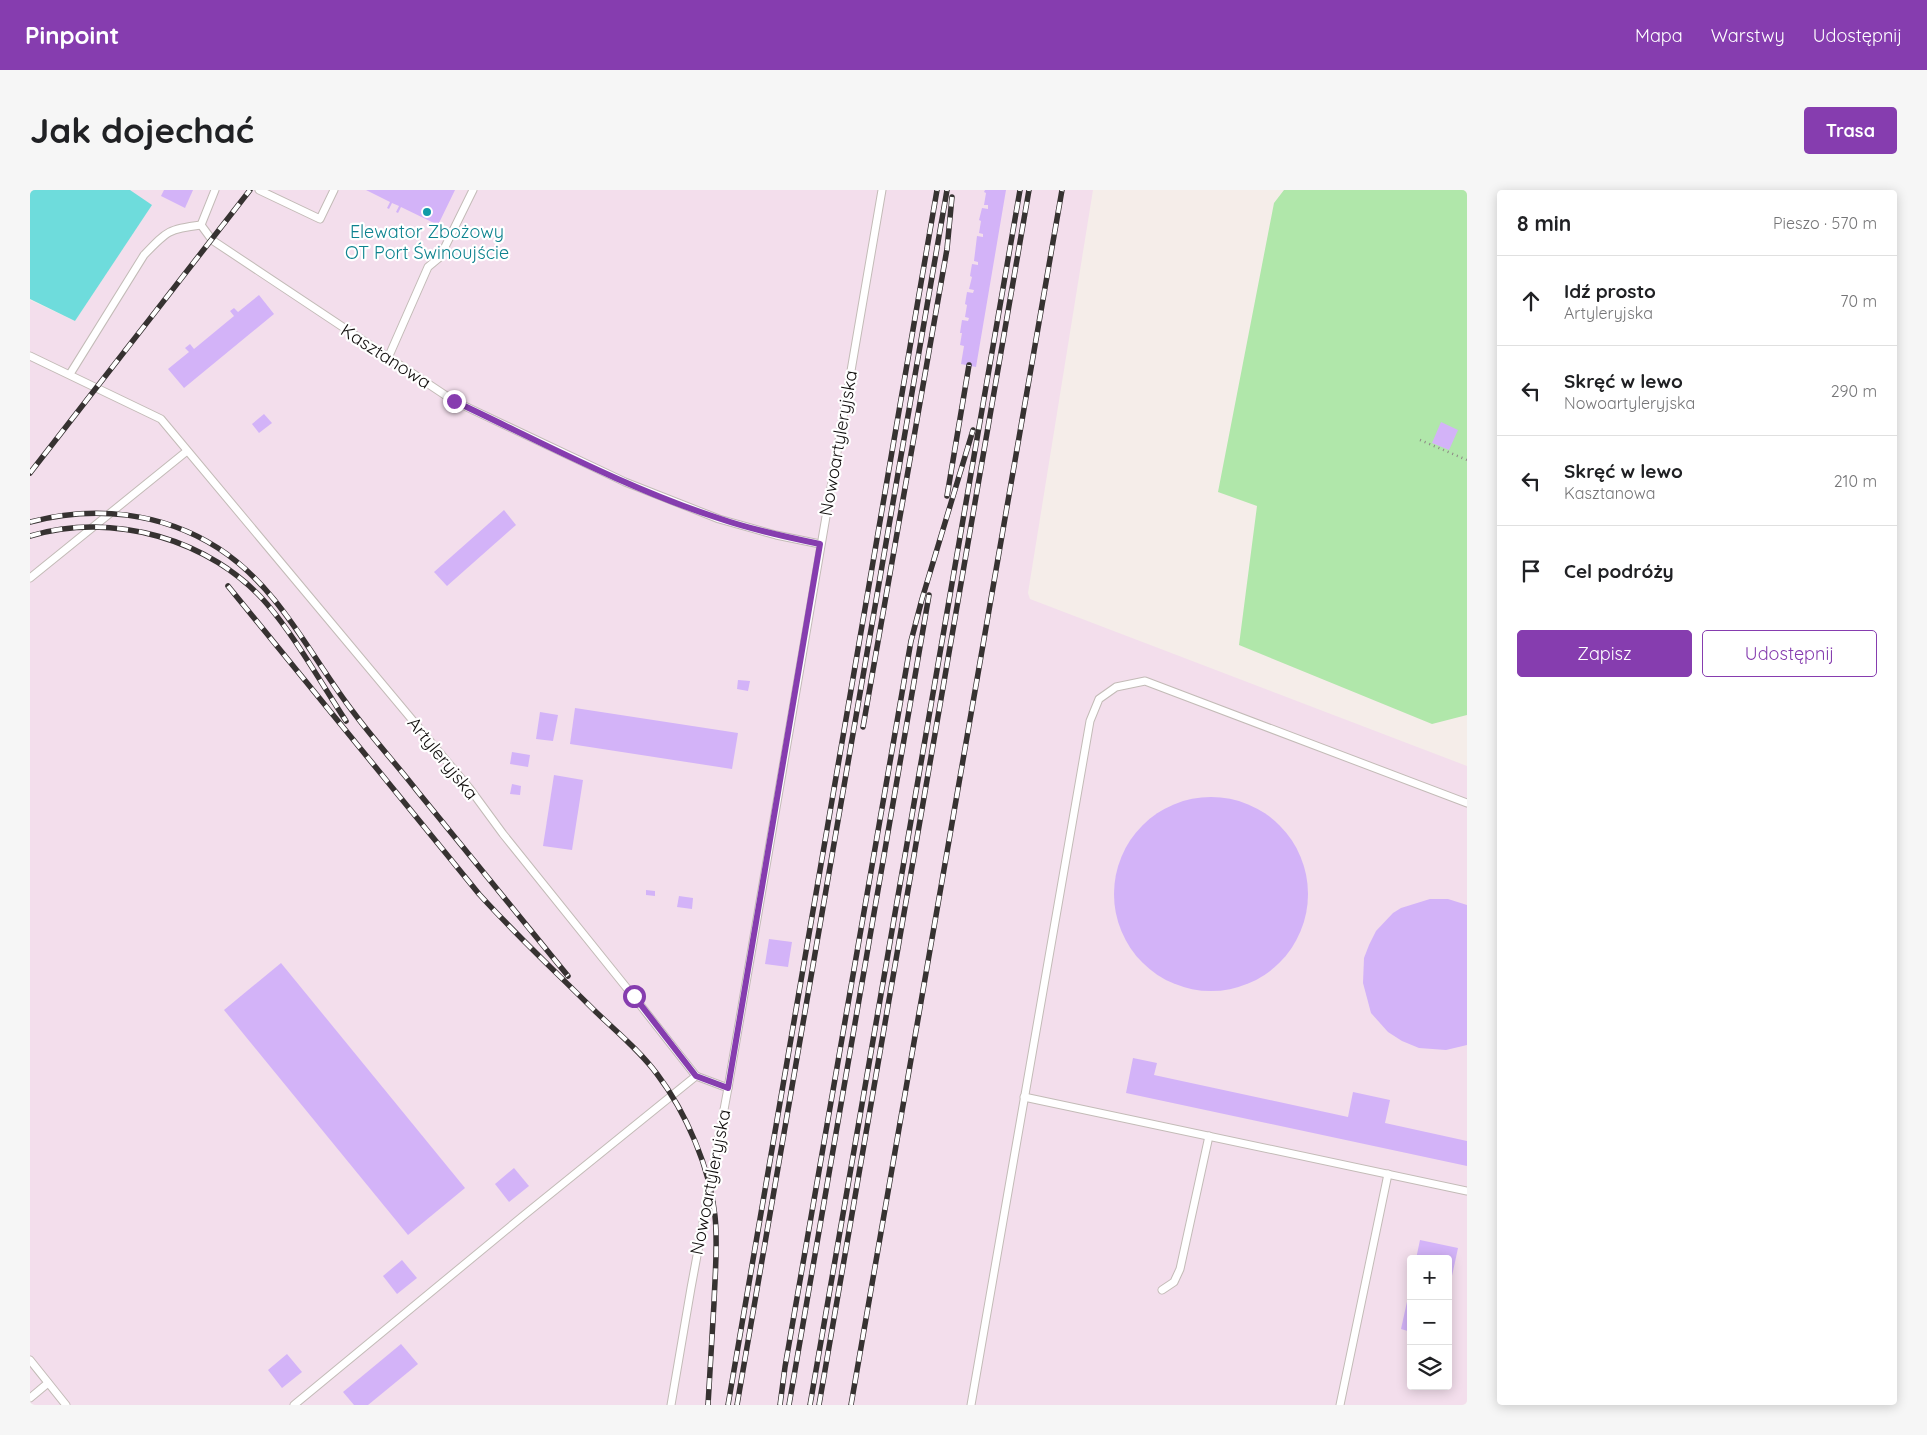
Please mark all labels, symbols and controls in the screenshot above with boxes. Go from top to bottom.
text: Pinpoint [25,20,119,50]
text: Mapa [1635,24,1683,47]
text: Warstwy [1711,24,1785,47]
text: Udostępnij [1813,24,1902,47]
button: Trasa [1804,107,1897,154]
text: Jak dojechać [30,108,254,152]
marker: Elewator Zbożowy OT Port Świnoujście [421,206,433,218]
text: 8 min [1517,210,1571,236]
text: Pieszo · 570 m [1773,213,1877,233]
place label: Elewator Zbożowy OT Port Świnoujście [345,220,509,264]
text: Idź prosto [1564,279,1656,303]
icon: ahead [1517,287,1545,315]
text: 70 m [1840,291,1877,311]
text: Artyleryjska [1564,303,1653,323]
street label: Kasztanowa [337,318,435,394]
street label: Nowoartyleryjska [814,368,862,518]
text: Skręć w lewo [1564,369,1683,393]
icon: left [1517,377,1545,405]
text: 290 m [1831,381,1877,401]
route end [443,390,466,413]
text: Nowoartyleryjska [1564,393,1695,413]
text: Skręć w lewo [1564,459,1683,483]
icon: left [1517,467,1545,495]
text: 210 m [1834,471,1877,491]
text: Kasztanowa [1564,483,1656,503]
icon: arrive [1517,557,1545,585]
text: Cel podróży [1564,559,1674,583]
button: Zapisz [1517,630,1692,677]
button: Udostępnij [1702,630,1877,677]
street label: Artyleryjska [403,712,483,804]
route start [623,985,646,1008]
street label: Nowoartyleryjska [685,1107,735,1257]
map controls [1407,1255,1452,1390]
button: + [1407,1255,1452,1300]
button: − [1407,1300,1452,1345]
button: layers [1407,1345,1452,1390]

